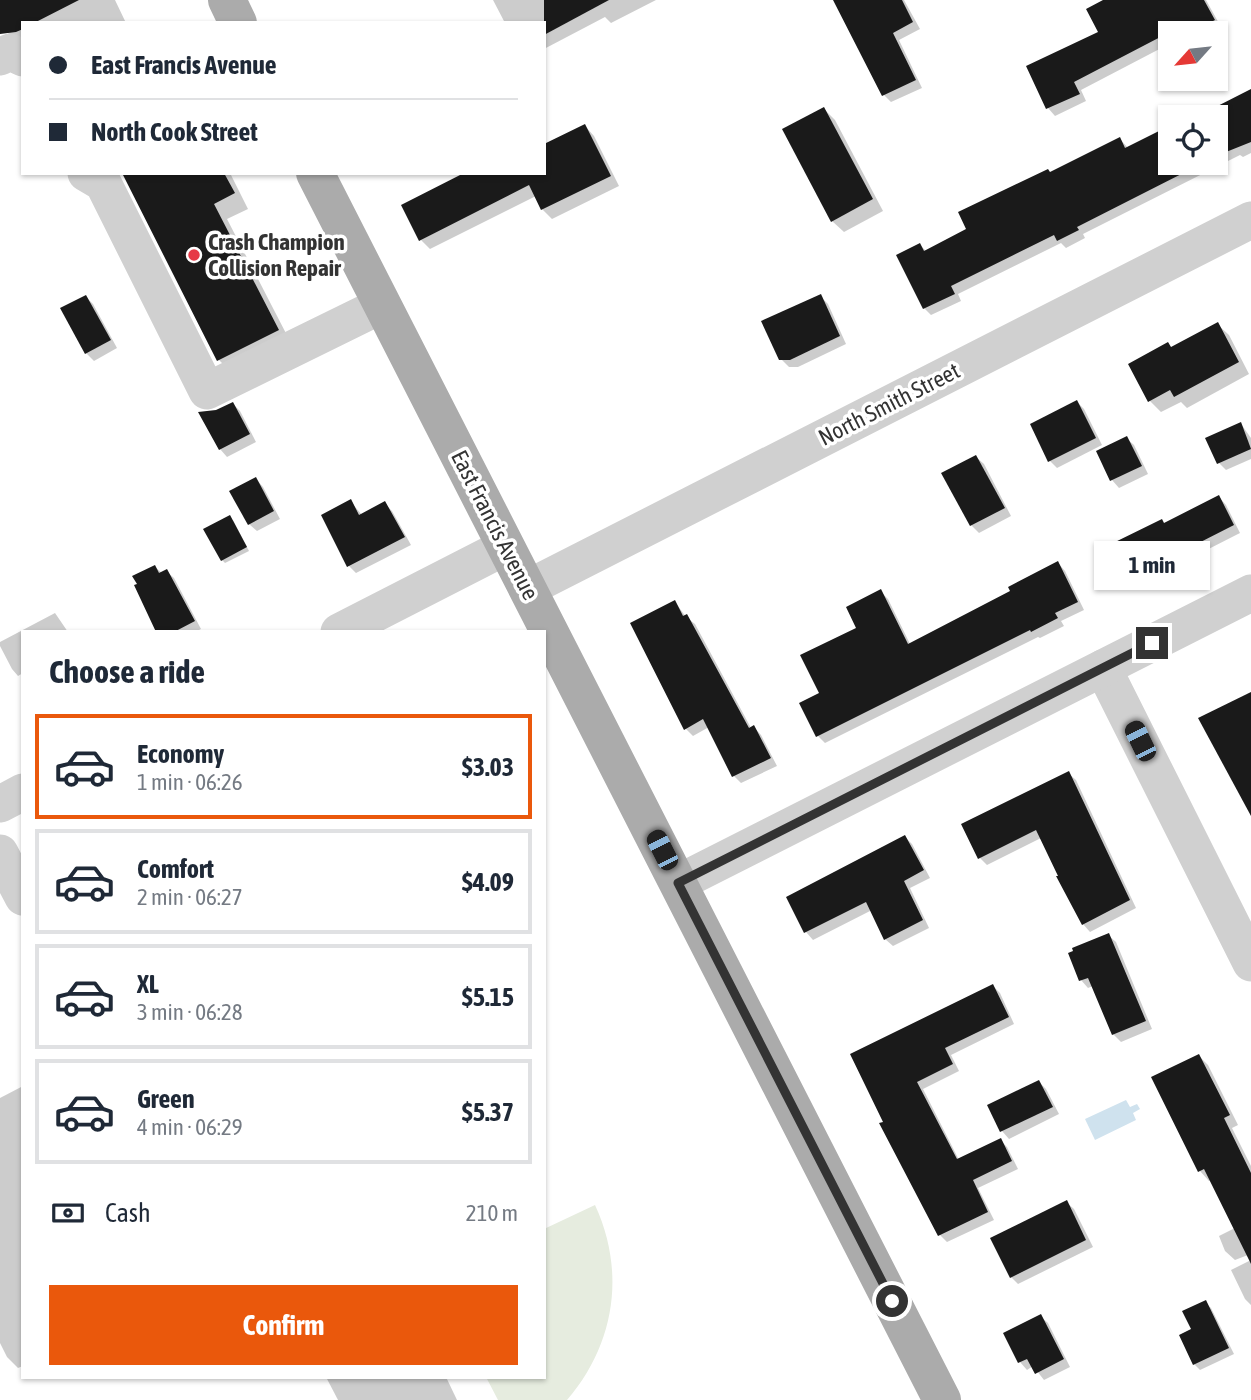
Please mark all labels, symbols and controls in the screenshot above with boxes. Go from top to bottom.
north arrow [1158,21,1228,91]
map controls [1158,21,1228,175]
text: East Francis Avenue [91,50,277,80]
button: locate [1158,105,1228,175]
text: North Cook Street [91,117,258,147]
place label: Crash Champion Collision Repair [208,229,345,281]
marker: Crash Champion Collision Repair [186,247,202,263]
street label: North Smith Street [814,357,964,451]
street label: East Francis Avenue [446,446,544,604]
callout: 1 min [1094,542,1210,590]
text: 1 min [1129,552,1175,578]
route end [1136,627,1168,659]
text: Choose a ride [49,653,205,690]
car [1122,718,1159,764]
icon: car [53,735,116,798]
text: Economy [137,739,224,769]
text: $3.03 [462,752,514,782]
text: 1 min · 06:26 [137,769,243,795]
car [644,827,681,873]
icon: car [53,850,116,913]
text: Comfort [137,854,214,884]
text: $4.09 [462,867,514,897]
text: 2 min · 06:27 [137,884,243,910]
icon: car [53,965,116,1028]
text: XL [137,969,159,999]
text: $5.15 [462,982,514,1012]
text: 3 min · 06:28 [137,999,243,1025]
icon: car [53,1080,116,1143]
text: Green [137,1084,195,1114]
text: $5.37 [462,1097,514,1127]
text: 4 min · 06:29 [137,1114,243,1140]
icon: cash [49,1194,87,1232]
text: Cash [105,1198,151,1228]
text: 210 m [466,1200,518,1226]
button: Confirm [49,1285,518,1365]
route start [876,1285,908,1317]

